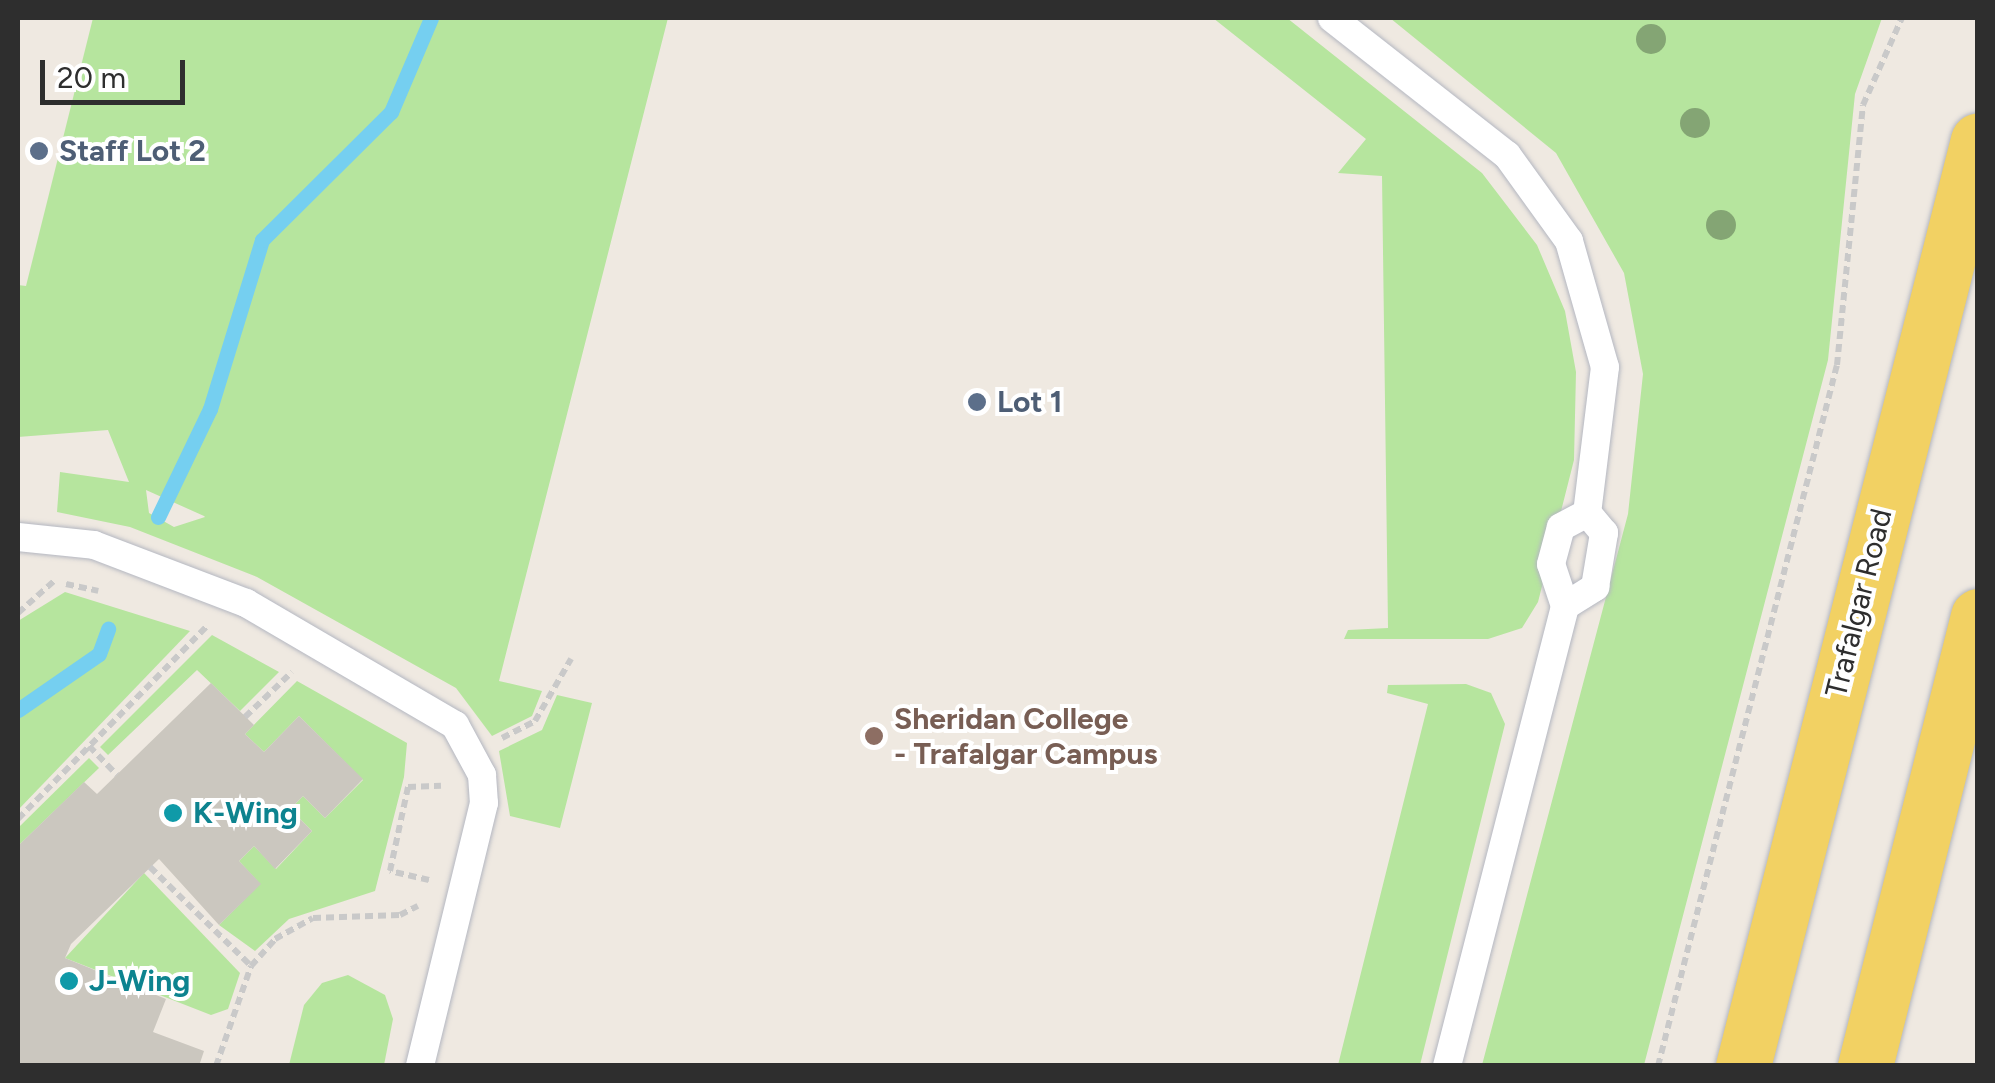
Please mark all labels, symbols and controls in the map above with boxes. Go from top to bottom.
scale bar [45,40,190,102]
text: 20 m [57,59,126,96]
place label: Staff Lot 2 [59,133,206,169]
marker: Staff Lot 2 [28,140,50,162]
place label: Lot 1 [997,384,1062,420]
marker: Lot 1 [966,391,988,413]
street label: Trafalgar Road [1818,505,1900,701]
place label: Sheridan College - Trafalgar Campus [894,701,1157,772]
marker: Sheridan College - Trafalgar Campus [863,725,885,747]
place label: K-Wing [193,795,298,831]
marker: K-Wing [162,802,184,824]
place label: J-Wing [89,963,190,999]
marker: J-Wing [58,970,80,992]

